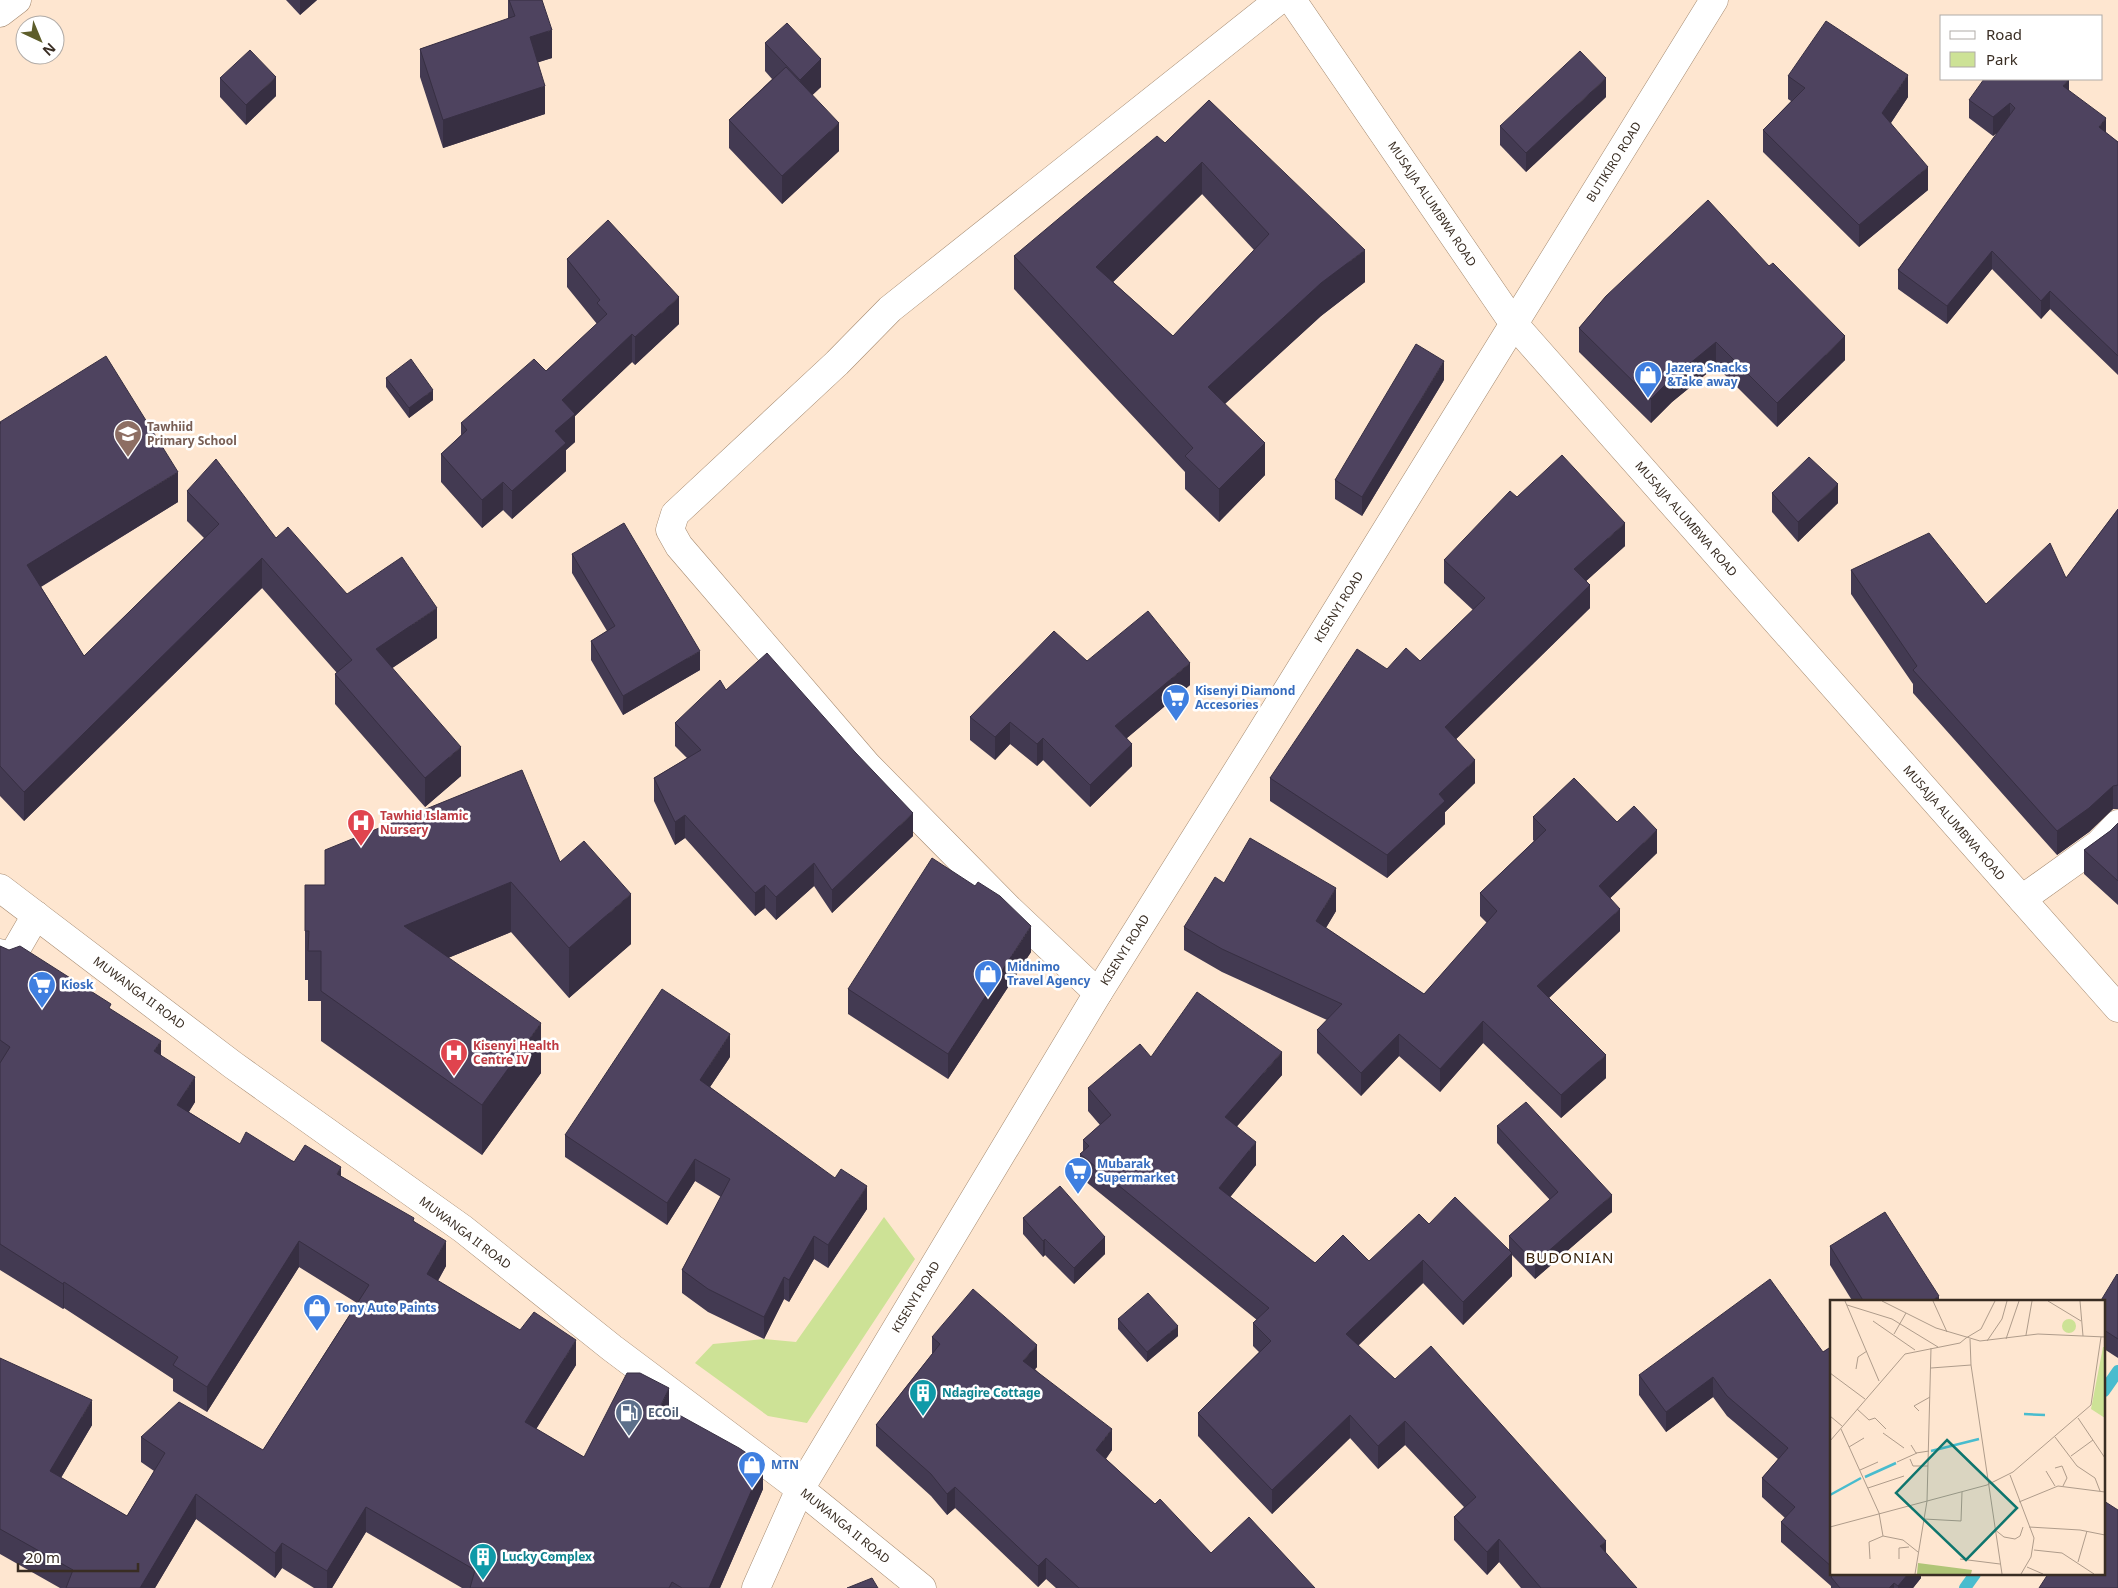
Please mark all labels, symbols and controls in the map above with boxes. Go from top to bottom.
north arrow [15,15,65,65]
legend [1940,15,2103,80]
text: Road [1986,24,2022,44]
text: N [39,39,60,61]
text: Park [1986,49,2018,69]
street label: BUTIKIRO ROAD [1582,118,1645,205]
street label: MUSAJJA ALUMBWA ROAD [1384,138,1481,270]
place label: Jazera Snacks &Take away [1666,359,1748,390]
shop icon: Jazera Snacks &Take away [1633,360,1663,399]
place label: Tawhiid Primary School [147,418,237,449]
school or university icon: Tawhiid Primary School [113,419,143,458]
street label: MUSAJJA ALUMBWA ROAD [1632,457,1741,580]
street label: KISENYI ROAD [1310,568,1367,646]
place label: Kisenyi Diamond Accesories [1195,682,1295,713]
supermarket icon: Kisenyi Diamond Accesories [1161,683,1191,722]
street label: MUSAJJA ALUMBWA ROAD [1900,761,2009,884]
place label: Tawhid Islamic Nursery [380,807,468,838]
hospital icon: Tawhid Islamic Nursery [346,808,376,847]
street label: KISENYI ROAD [1096,911,1153,989]
street label: MUWANGA II ROAD [90,952,189,1033]
place label: Midnimo Travel Agency [1007,958,1090,989]
shop icon: Midnimo Travel Agency [973,959,1003,998]
supermarket icon: Kiosk [27,970,57,1009]
place label: Kiosk [61,976,94,993]
place label: Kisenyi Health Centre IV [473,1037,559,1068]
hospital icon: Kisenyi Health Centre IV [439,1038,469,1077]
place label: Mubarak Supermarket [1097,1155,1176,1186]
supermarket icon: Mubarak Supermarket [1063,1156,1093,1195]
street label: MUWANGA II ROAD [416,1192,515,1273]
district label: BUDONIAN [1526,1247,1614,1267]
street label: KISENYI ROAD [887,1257,944,1336]
shop icon: Tony Auto Paints [302,1293,332,1332]
place label: Tony Auto Paints [336,1299,437,1316]
inset map [1830,1300,2106,1576]
building icon: Ndagire Cottage [908,1378,938,1417]
place label: Ndagire Cottage [942,1384,1041,1401]
fuel station icon: ECOil [614,1398,644,1437]
place label: ECOil [648,1404,679,1421]
shop icon: MTN [737,1450,767,1489]
place label: MTN [771,1456,799,1473]
street label: MUWANGA II ROAD [797,1484,894,1567]
scale bar [18,1540,138,1572]
building icon: Lucky Complex [468,1542,498,1581]
text: 20 m [25,1547,60,1567]
place label: Lucky Complex [502,1548,592,1565]

